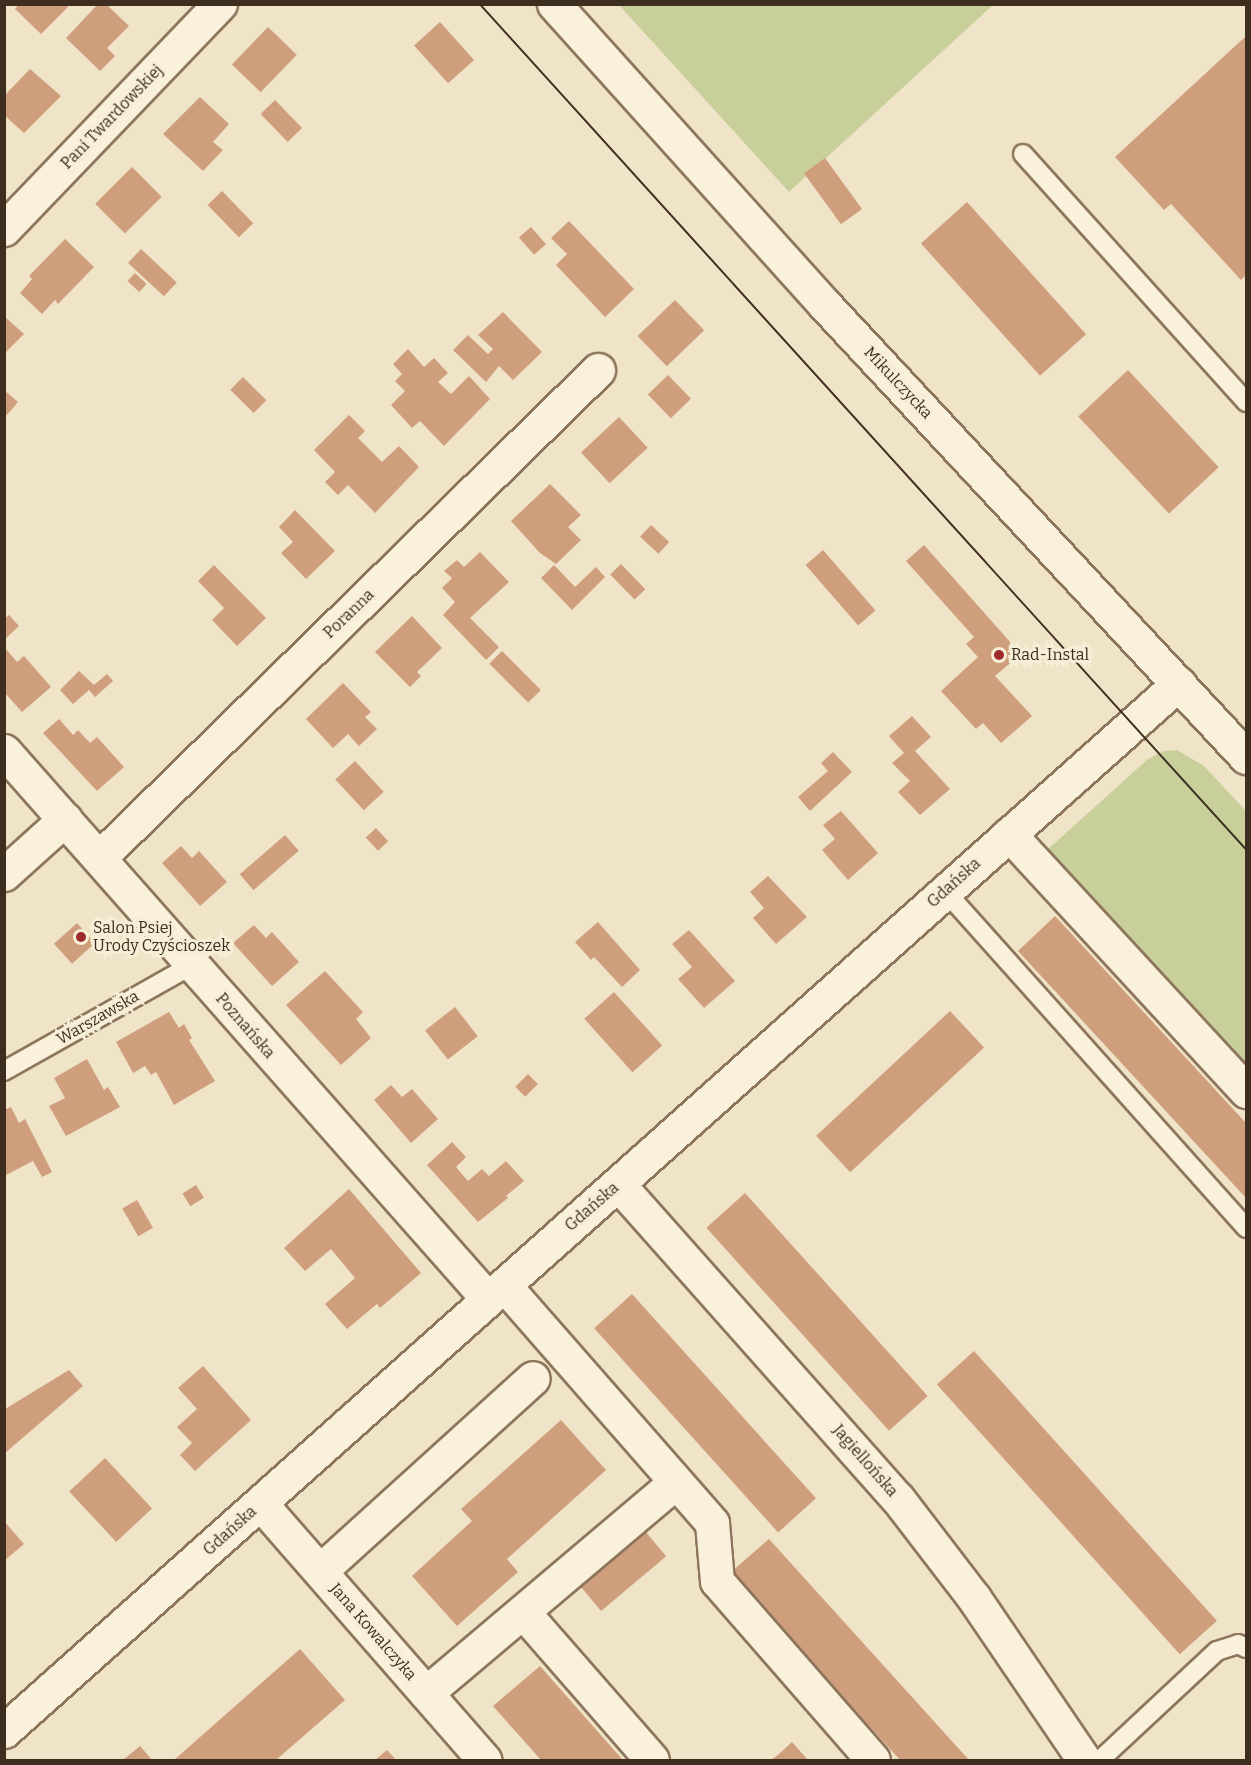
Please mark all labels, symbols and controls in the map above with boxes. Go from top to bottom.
street label: Pani Twardowskiej [57,61,167,173]
street label: Mikulczycka [860,343,936,423]
street label: Poranna [320,585,378,643]
place label: Rad-Instal [1011,645,1089,665]
marker: Rad-Instal [992,648,1006,662]
street label: Gdańska [923,854,985,912]
place label: Salon Psiej Urody Czyścioszek [93,918,230,956]
marker: Salon Psiej Urody Czyścioszek [74,930,88,944]
street label: Warszawska [53,987,143,1049]
street label: Poznańska [211,989,279,1063]
street label: Gdańska [561,1178,623,1236]
street label: Jagiellońska [828,1421,902,1501]
street label: Gdańska [199,1502,261,1560]
street label: Jana Kowalczyka [326,1579,420,1685]

